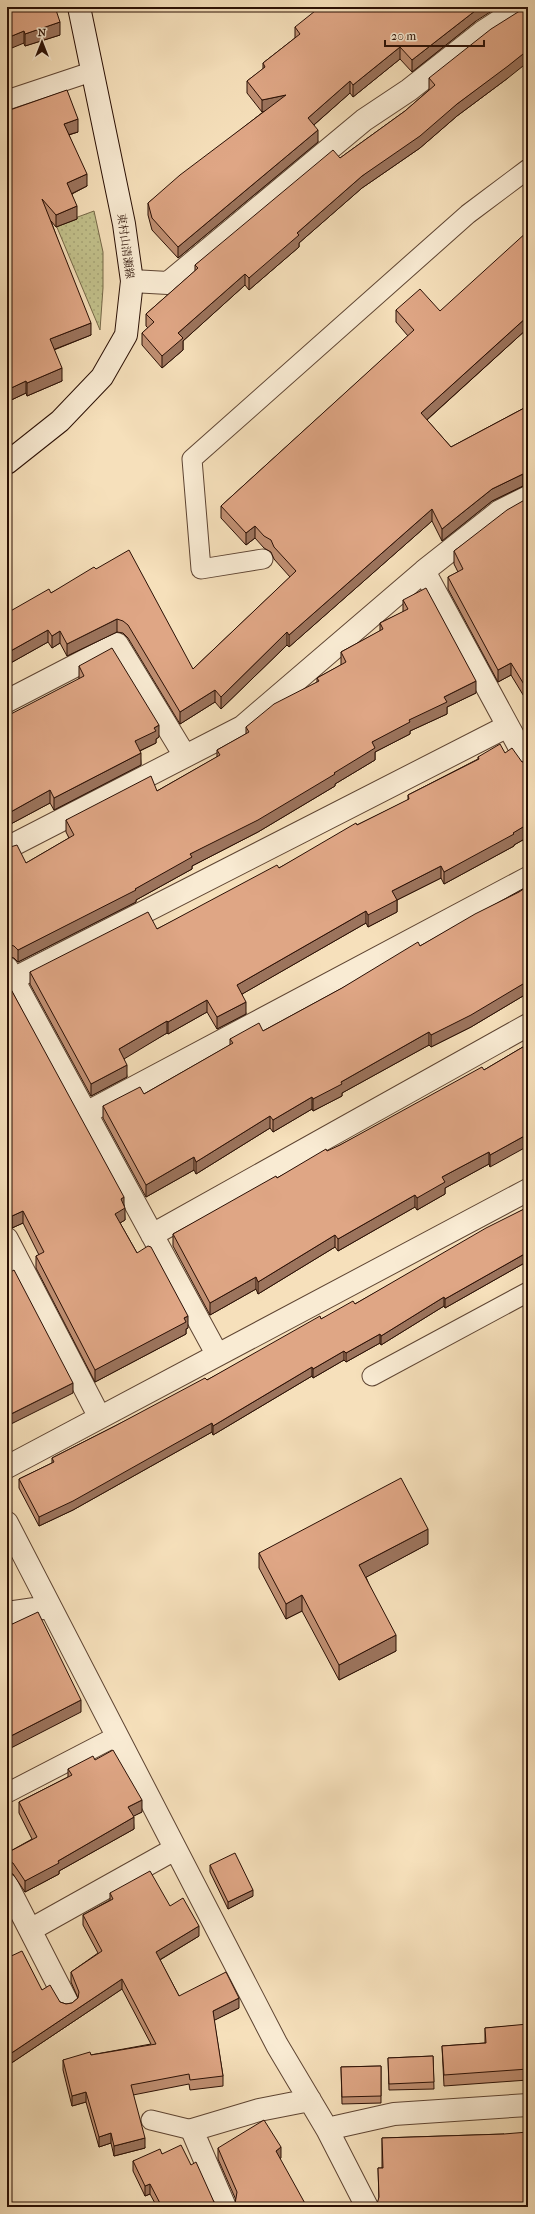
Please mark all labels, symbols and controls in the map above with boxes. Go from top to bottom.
north arrow [22,22,62,62]
scale bar [385,22,484,48]
text: N [38,26,47,39]
text: 20 m [391,29,416,43]
street label: 東村山清瀬線 [114,212,137,280]

